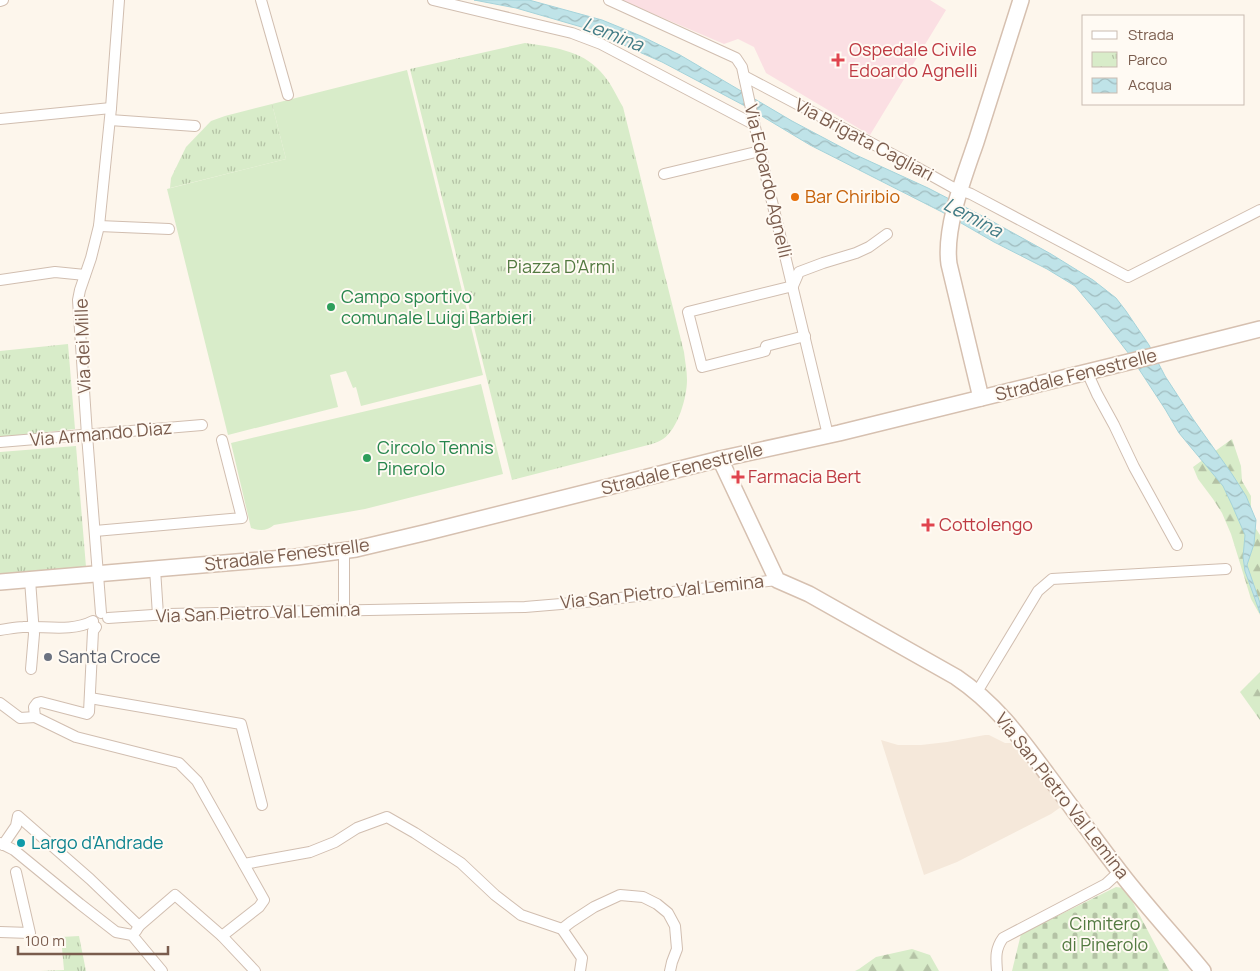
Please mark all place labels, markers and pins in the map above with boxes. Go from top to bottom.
place label: Ospedale Civile Edoardo Agnelli [849,37,978,82]
marker: Ospedale Civile Edoardo Agnelli [831,53,845,67]
place label: Bar Chiribio [805,184,900,208]
marker: Bar Chiribio [789,191,801,203]
place label: Campo sportivo comunale Luigi Barbieri [341,284,532,329]
marker: Campo sportivo comunale Luigi Barbieri [325,301,337,313]
place label: Circolo Tennis Pinerolo [377,435,494,480]
marker: Circolo Tennis Pinerolo [361,452,373,464]
place label: Farmacia Bert [748,464,861,488]
marker: Farmacia Bert [732,471,744,483]
place label: Cottolengo [939,512,1033,536]
marker: Cottolengo [921,518,935,532]
place label: Santa Croce [58,644,161,668]
marker: Santa Croce [42,651,54,663]
place label: Largo d'Andrade [31,830,164,854]
marker: Largo d'Andrade [15,837,27,849]

